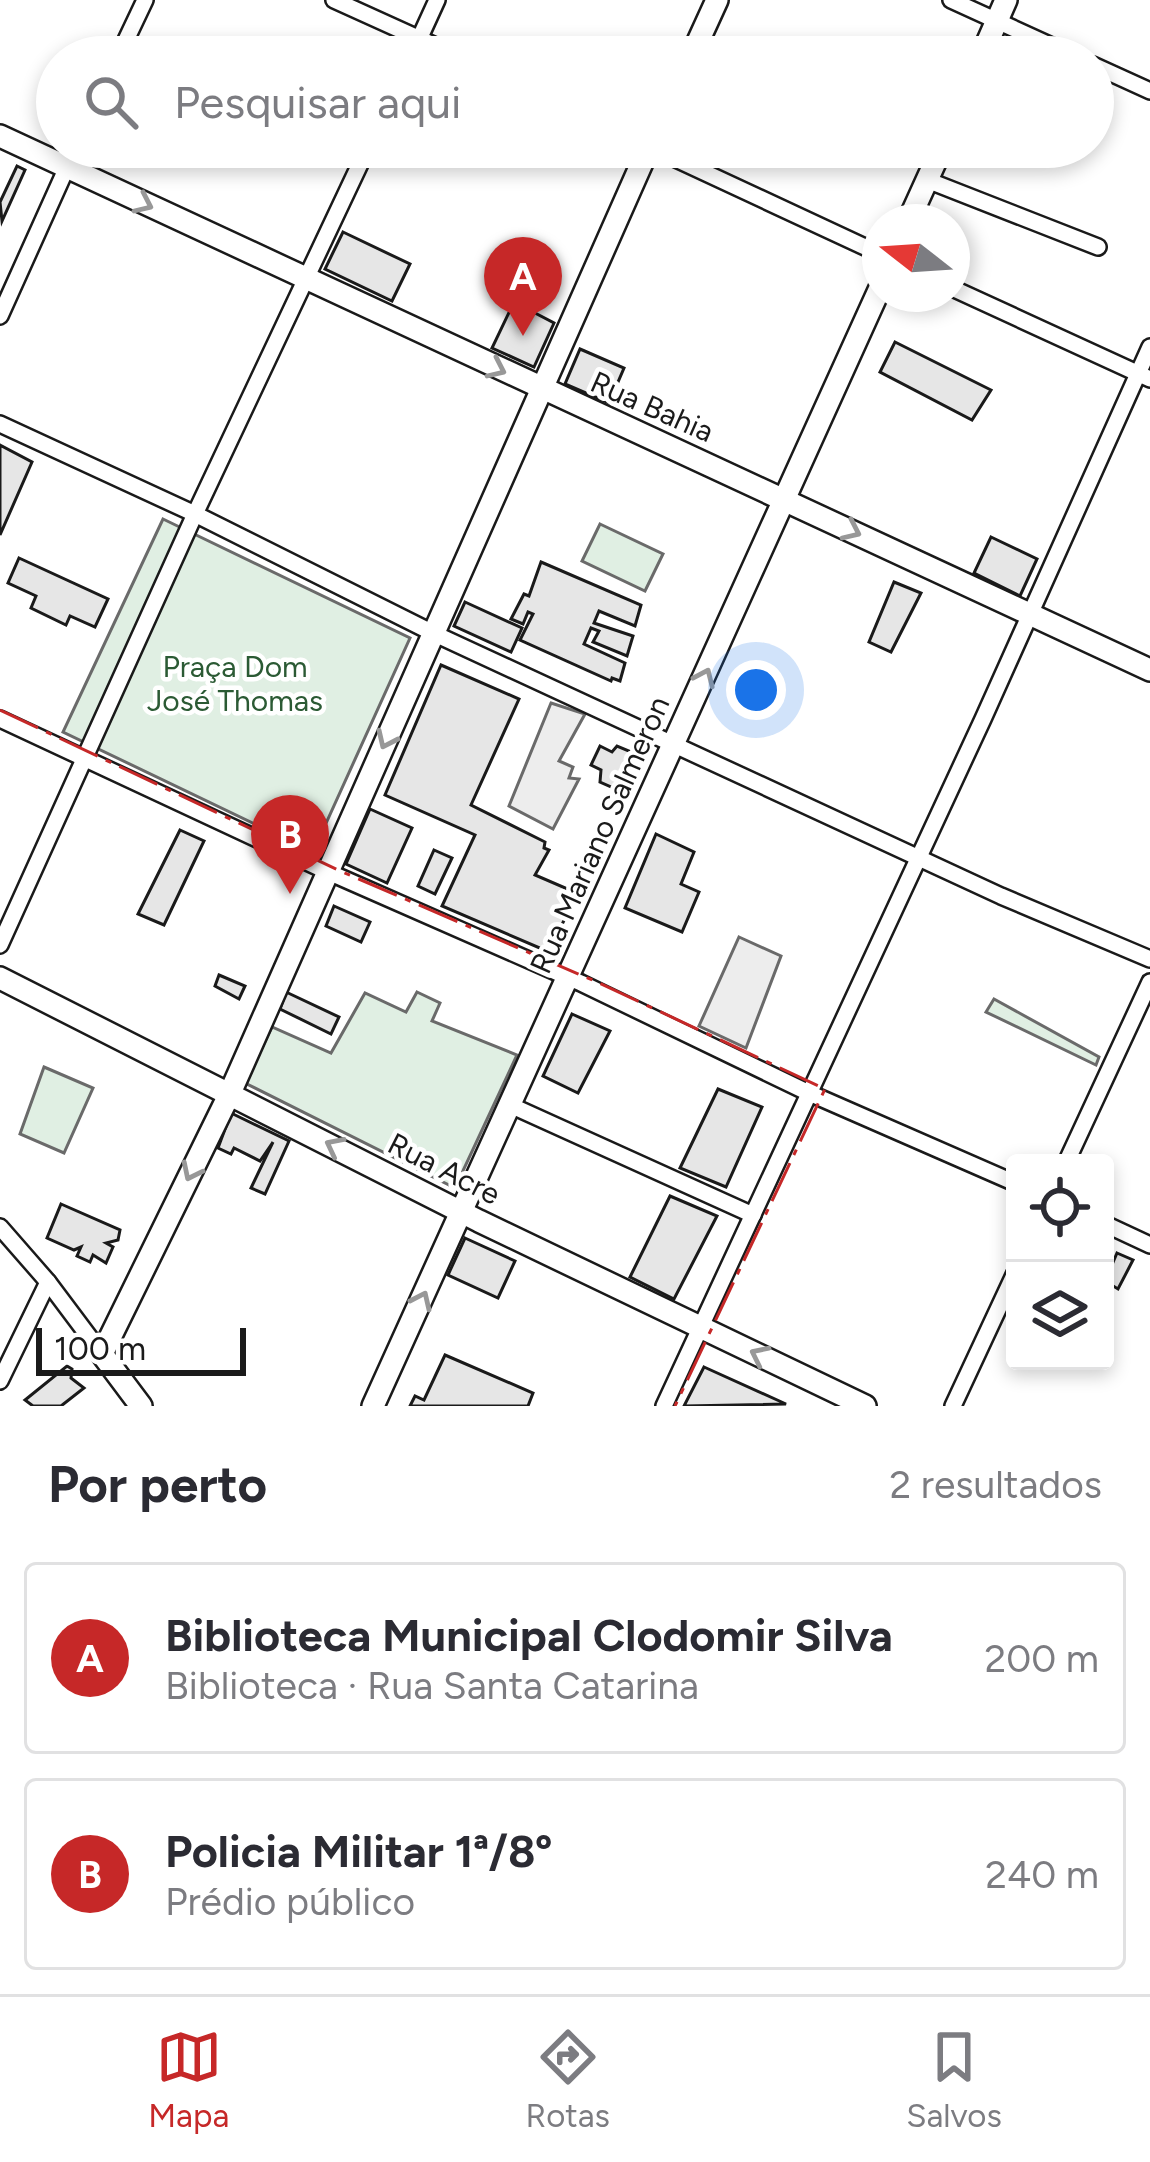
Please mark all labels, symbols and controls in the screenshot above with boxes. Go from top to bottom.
search box [36,36,1114,168]
icon: search [78,69,144,135]
text: Pesquisar aqui [174,75,461,129]
one-way arrow [132,189,153,213]
north arrow [862,204,970,312]
pin: A [484,237,562,336]
one-way arrow [485,355,506,378]
street label: Rua Bahia [585,363,720,450]
one-way arrow [840,517,861,540]
park label: Praça Dom José Thomas [147,648,323,719]
your location [726,660,786,720]
one-way arrow [690,668,714,689]
street label: Rua Mariano Salmeron [522,691,677,979]
one-way arrow [377,728,401,749]
pin: B [251,795,329,894]
street label: Rua Acre [382,1125,507,1213]
one-way arrow [325,1137,346,1161]
map controls [1006,1154,1114,1370]
button: locate [1006,1154,1114,1262]
one-way arrow [182,1160,206,1181]
button: layers [1006,1262,1114,1370]
one-way arrow [408,1291,431,1312]
scale bar [36,1322,246,1375]
text: 100 m [54,1329,146,1368]
one-way arrow [750,1346,771,1369]
text: Por perto [48,1454,267,1515]
text: 2 resultados [889,1461,1102,1508]
text: Biblioteca Municipal Clodomir Silva [165,1608,893,1662]
text: A [76,1635,104,1682]
text: 200 m [984,1635,1099,1682]
text: Biblioteca · Rua Santa Catarina [165,1662,699,1709]
text: Policia Militar 1ª/8º [165,1824,552,1878]
text: B [78,1851,102,1898]
text: 240 m [985,1851,1099,1898]
text: Prédio público [165,1878,415,1925]
tab: Mapa [148,2024,229,2135]
tab: Rotas [526,2024,610,2135]
tab: Salvos [906,2024,1002,2135]

